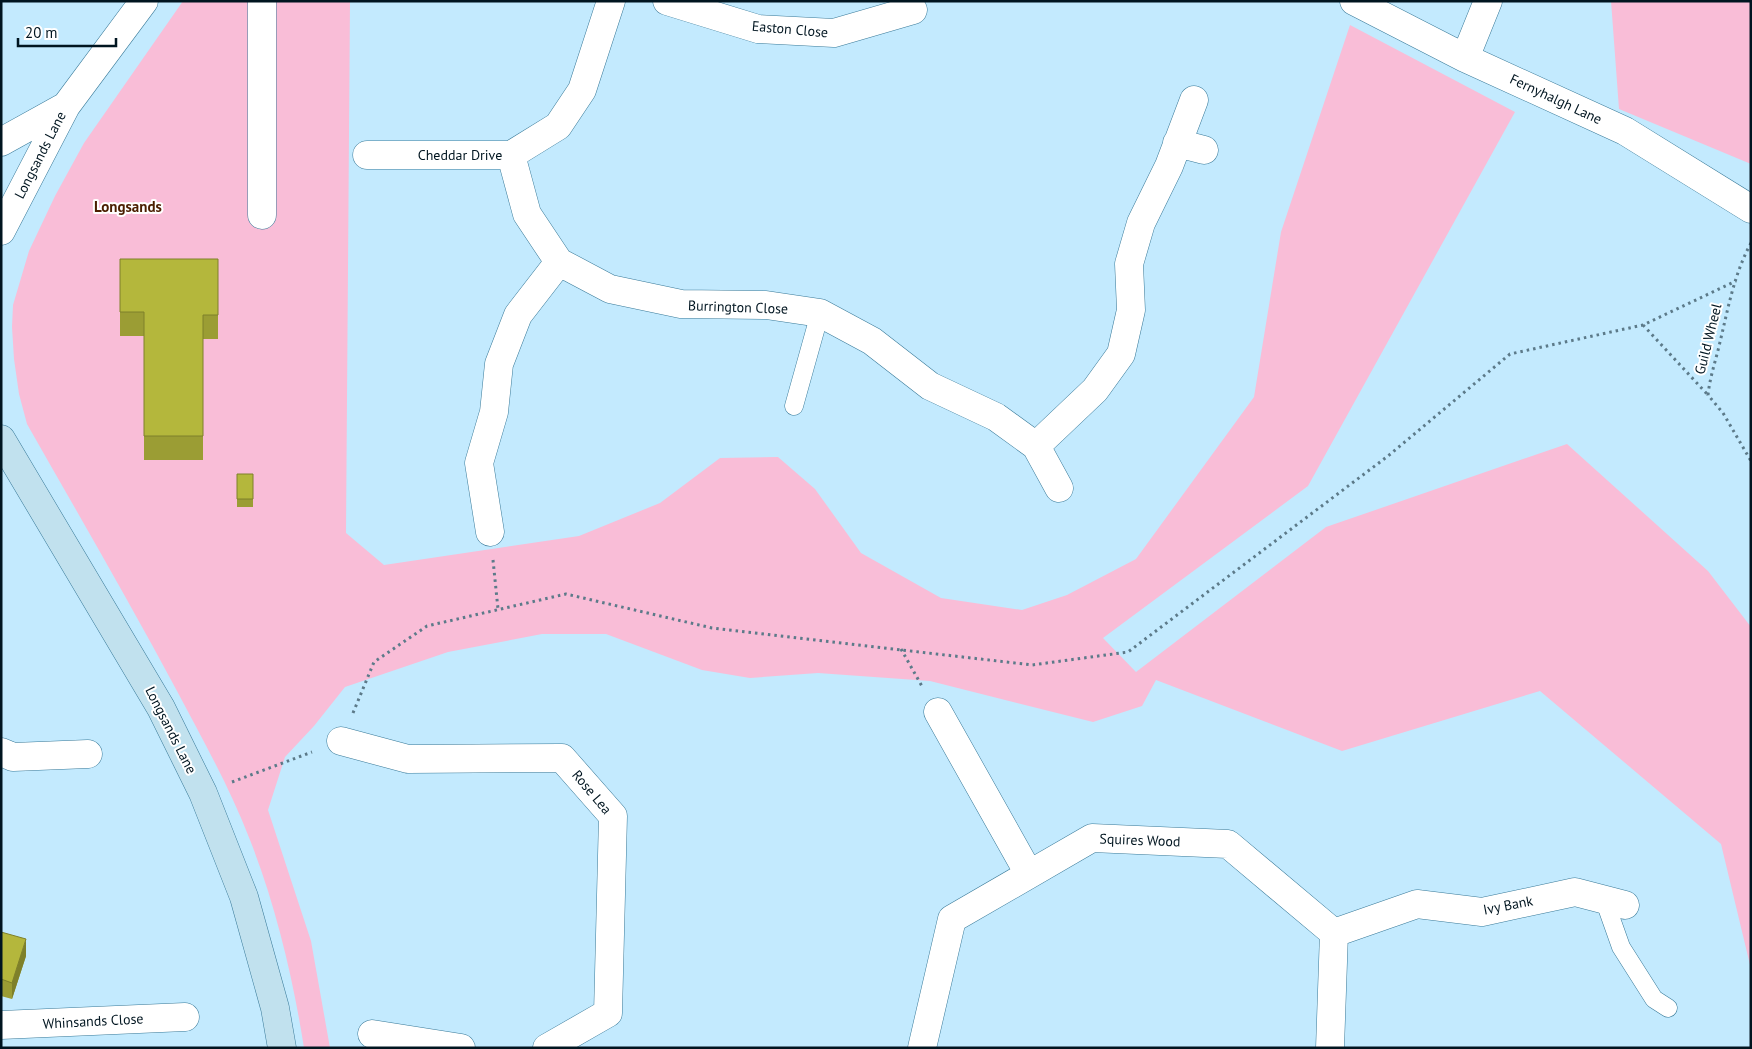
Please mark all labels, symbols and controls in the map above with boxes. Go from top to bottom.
scale bar [18,15,115,47]
street label: Easton Close [751,17,829,41]
text: 20 m [25,23,58,42]
street label: Fernyhalgh Lane [1507,70,1605,128]
street label: Longsands Lane [10,108,70,202]
street label: Cheddar Drive [418,146,502,164]
district label: Longsands [94,197,162,216]
street label: Burrington Close [688,296,788,318]
street label: Guild Wheel [1691,302,1725,376]
street label: Longsands Lane [141,683,201,777]
street label: Rose Lea [568,766,616,818]
street label: Squires Wood [1099,830,1181,850]
street label: Ivy Bank [1482,891,1535,919]
street label: Whinsands Close [42,1009,144,1033]

